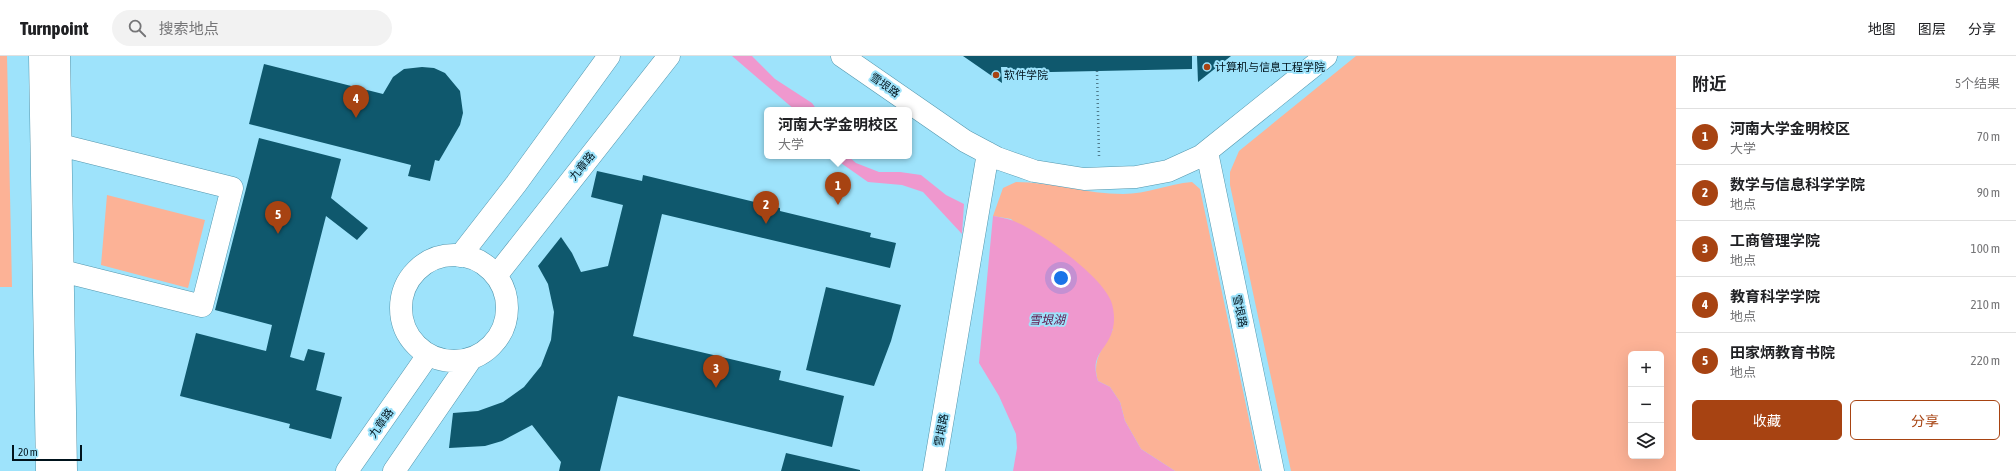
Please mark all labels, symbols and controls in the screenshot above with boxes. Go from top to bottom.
search box [112,10,392,46]
text: Turnpoint [20,17,88,39]
icon: search [126,17,148,39]
text: 搜索地点 [158,20,218,37]
text: 地图 [1868,21,1896,37]
text: 图层 [1918,21,1946,37]
text: 分享 [1968,21,1996,37]
place label: 计算机与信息工程学院 [1215,61,1325,73]
marker: 计算机与信息工程学院 [1202,62,1212,72]
place label: 软件学院 [1004,69,1048,81]
marker: 软件学院 [991,70,1001,80]
street label: 雪垠路 [868,71,902,99]
text: 附近 [1692,74,1726,94]
text: 5个结果 [1955,76,2000,91]
pin: 4 [343,85,369,118]
popup [764,107,912,159]
text: 河南大学金明校区 [778,116,898,133]
text: 河南大学金明校区 [1730,120,1850,137]
text: 1 [1702,129,1708,144]
text: 70 m [1977,129,2000,144]
text: 大学 [778,137,804,152]
text: 大学 [1730,141,1756,156]
street label: 九章路 [567,149,597,183]
pin: 1 [825,172,851,205]
text: 数学与信息科学学院 [1730,176,1865,193]
text: 2 [1702,185,1708,200]
text: 90 m [1977,185,2000,200]
pin: 2 [753,191,779,224]
text: 地点 [1730,197,1756,212]
pin: 5 [265,201,291,234]
text: 工商管理学院 [1730,232,1820,249]
text: 3 [1702,241,1708,256]
text: 100 m [1971,241,2000,256]
text: 地点 [1730,253,1756,268]
your location [1051,268,1071,288]
text: 教育科学学院 [1730,288,1820,305]
street label: 雪垠路 [1231,294,1249,328]
text: 4 [1702,297,1708,312]
text: 210 m [1971,297,2000,312]
text: 地点 [1730,309,1756,324]
water label: 雪垠湖 [1029,313,1067,327]
text: 田家炳教育书院 [1730,344,1835,361]
map controls [1628,351,1664,459]
button: + [1628,351,1664,387]
text: 5 [1702,353,1708,368]
text: 220 m [1971,353,2000,368]
pin: 3 [703,355,729,388]
text: 地点 [1730,365,1756,380]
button: − [1628,387,1664,423]
button: 收藏 [1692,400,1842,440]
button: 分享 [1850,400,2000,440]
street label: 九章路 [367,406,395,440]
street label: 雪垠路 [932,413,950,447]
button: layers [1628,423,1664,459]
scale bar [12,443,82,462]
text: 20 m [18,446,38,458]

